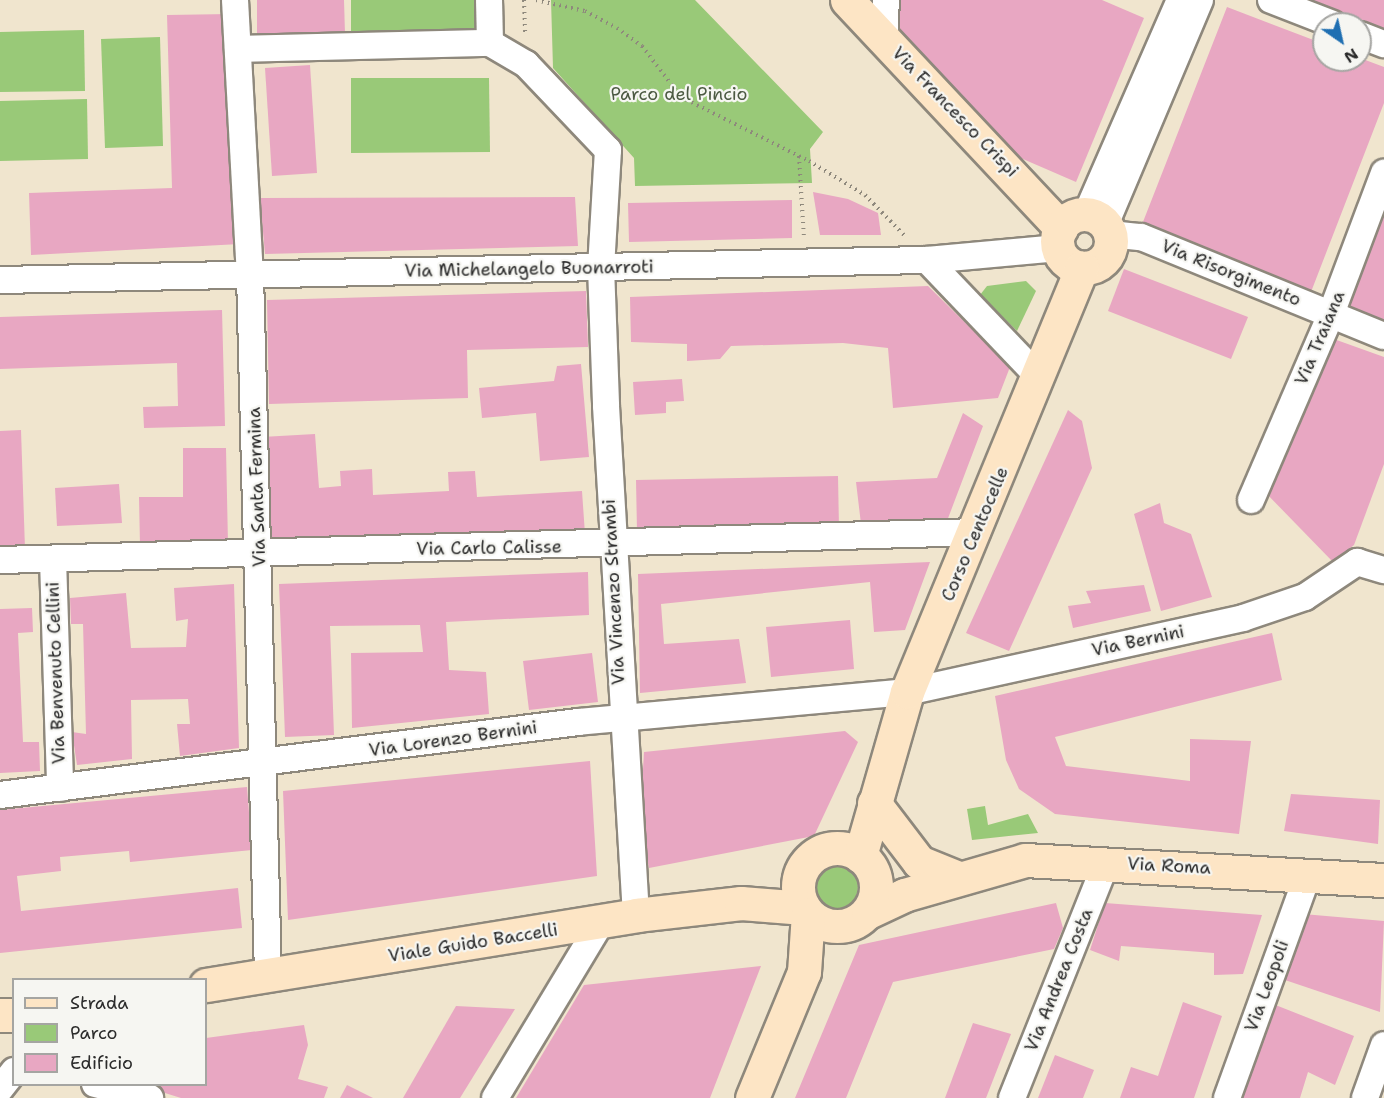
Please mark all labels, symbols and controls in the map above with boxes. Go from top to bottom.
north arrow [1312,12,1372,72]
street label: Via Francesco Crispi [887,42,1023,182]
text: N [1340,43,1362,68]
park label: Parco del Pincio [611,83,747,105]
street label: Via Risorgimento [1158,235,1304,311]
street label: Via Michelangelo Buonarroti [404,256,654,282]
street label: Via Traiana [1290,288,1350,388]
street label: Via Santa Fermina [243,407,271,567]
street label: Corso Centocelle [937,463,1013,605]
street label: Via Vincenzo Strambi [598,498,630,686]
street label: Via Carlo Calisse [416,536,562,560]
street label: Via Benvenuto Cellini [42,581,70,765]
street label: Via Bernini [1090,621,1186,661]
street label: Via Lorenzo Bernini [367,716,539,762]
street label: Via Roma [1127,853,1211,879]
street label: Via Andrea Costa [1020,905,1098,1055]
street label: Viale Guido Baccelli [387,919,559,967]
street label: Via Leopoli [1240,937,1294,1035]
legend [12,978,207,1086]
text: Strada [70,991,129,1015]
text: Parco [70,1021,118,1045]
text: Edificio [70,1051,133,1075]

